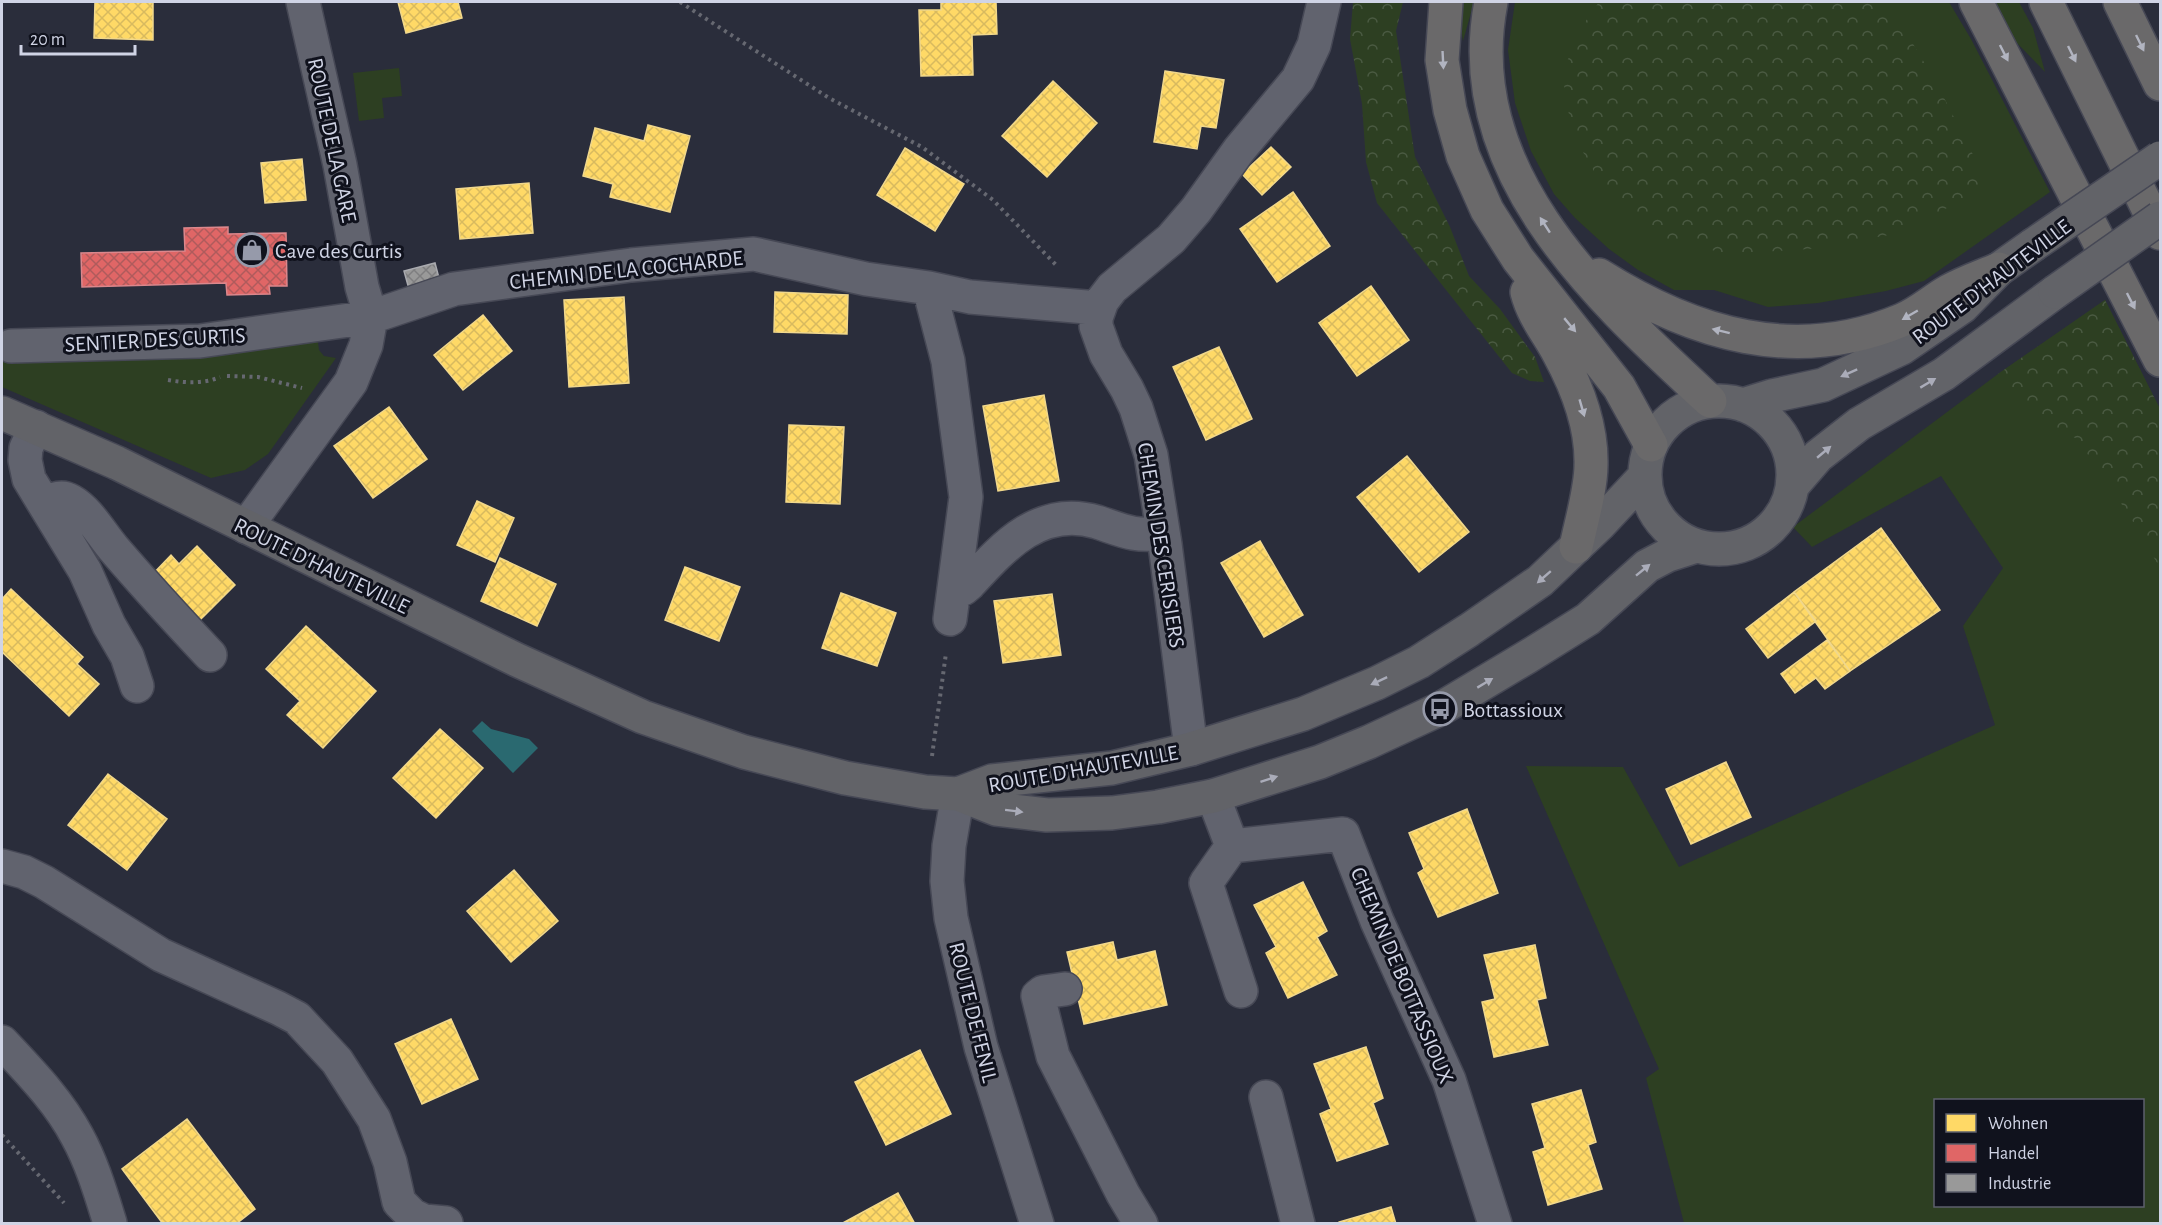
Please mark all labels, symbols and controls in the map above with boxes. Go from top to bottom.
scale bar [21,18,135,56]
text: 20 m [30,31,65,49]
one-way arrow [2135,34,2145,51]
one-way arrow [1999,45,2009,62]
one-way arrow [2067,46,2077,63]
one-way arrow [1438,50,1448,69]
street label: ROUTE DE LA GARE [304,56,360,225]
street label: ROUTE D'HAUTEVILLE [1908,215,2075,348]
one-way arrow [1539,217,1550,233]
shop icon: Cave des Curtis [234,232,270,268]
place label: Cave des Curtis [275,240,402,262]
street label: CHEMIN DE LA COCHARDE [508,247,744,293]
one-way arrow [2126,293,2135,310]
one-way arrow [1901,310,1918,320]
one-way arrow [1563,317,1576,332]
street label: SENTIER DES CURTIS [64,324,246,356]
one-way arrow [1711,326,1730,336]
one-way arrow [1839,368,1857,378]
one-way arrow [1920,378,1937,388]
one-way arrow [1577,399,1587,417]
street label: CHEMIN DES CERISIERS [1134,441,1188,649]
one-way arrow [1816,446,1831,459]
street label: ROUTE D'HAUTEVILLE [230,514,413,618]
one-way arrow [1635,564,1651,577]
one-way arrow [1536,570,1551,584]
one-way arrow [1371,677,1388,686]
one-way arrow [1477,677,1493,688]
bus stop icon: Bottassioux [1422,691,1458,727]
place label: Bottassioux [1463,699,1563,721]
street label: ROUTE D'HAUTEVILLE [987,741,1180,796]
one-way arrow [1260,774,1278,783]
one-way arrow [1004,806,1023,816]
street label: CHEMIN DE BOTTASSIOUX [1347,864,1458,1087]
street label: ROUTE DE FENIL [945,940,1001,1085]
legend [1934,1099,2144,1207]
text: Wohnen [1988,1115,2048,1133]
text: Handel [1988,1145,2039,1163]
text: Industrie [1988,1175,2051,1193]

